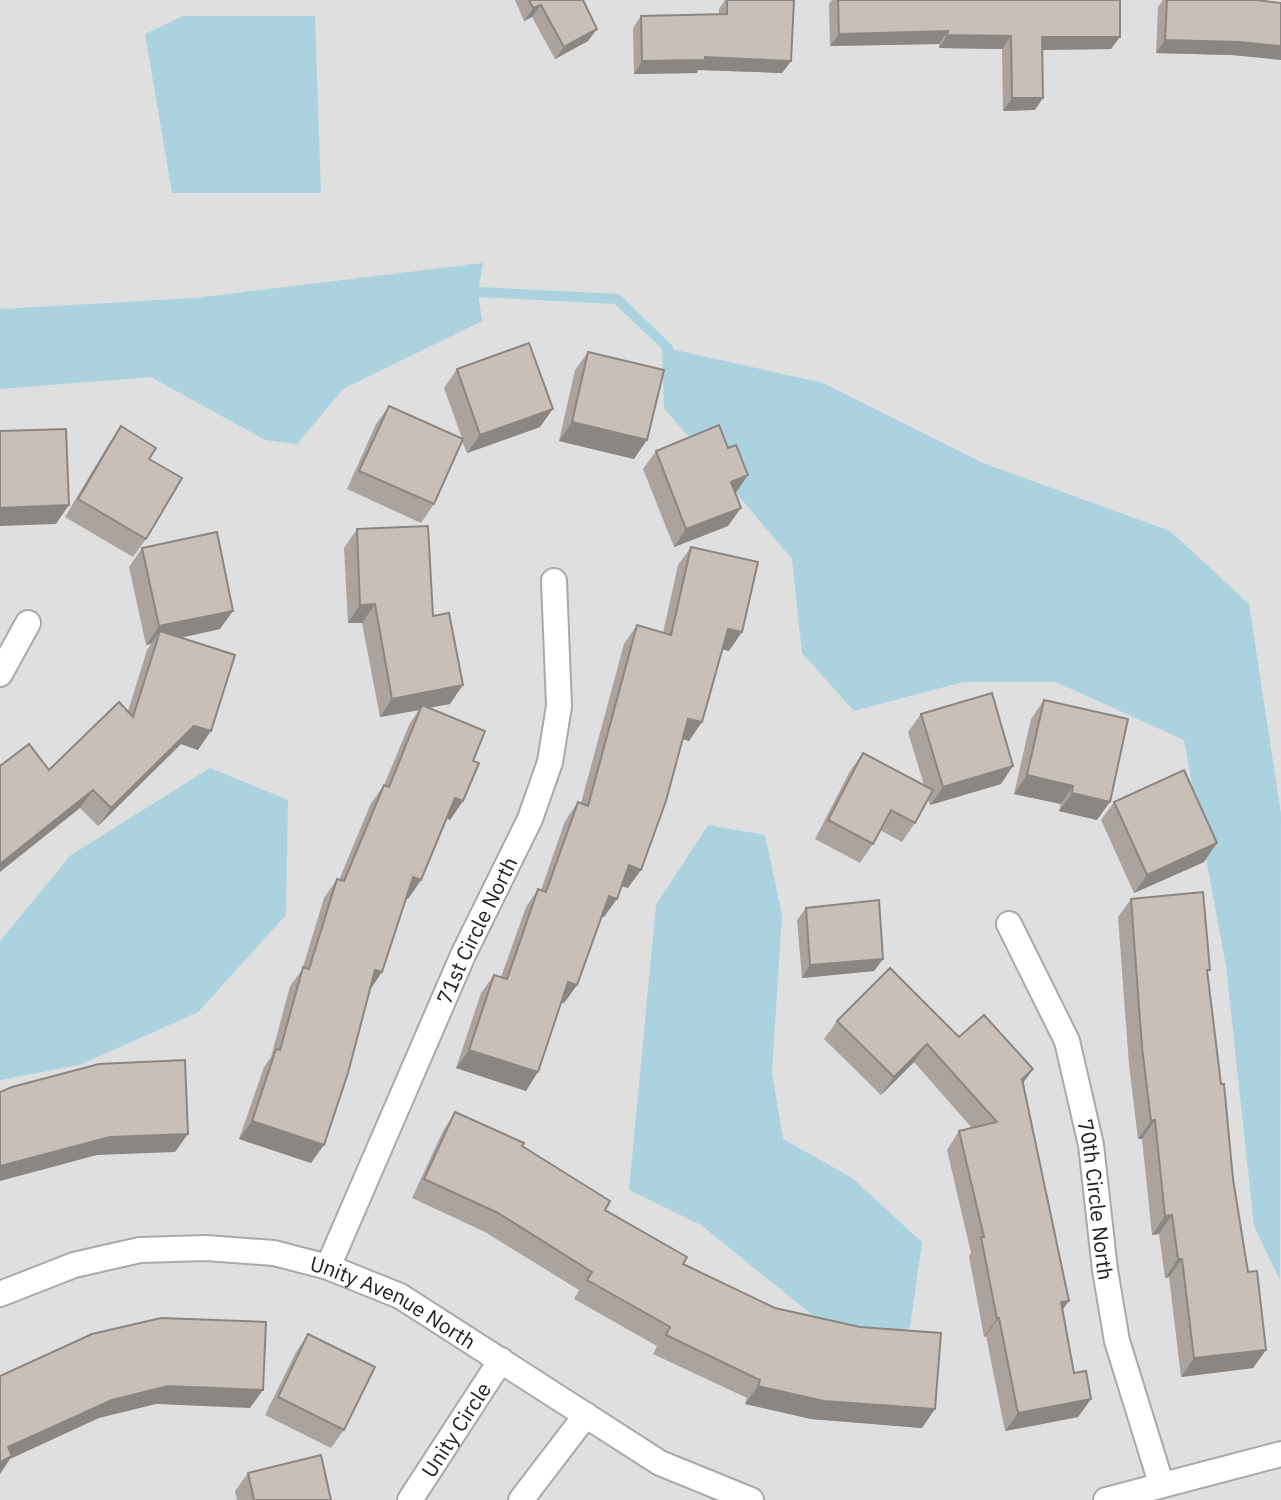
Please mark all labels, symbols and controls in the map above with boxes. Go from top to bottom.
street label: 71st Circle North [430,852,523,1008]
street label: 70th Circle North [1071,1116,1120,1282]
street label: Unity Avenue North [307,1249,481,1355]
street label: Unity Circle [415,1377,497,1482]

